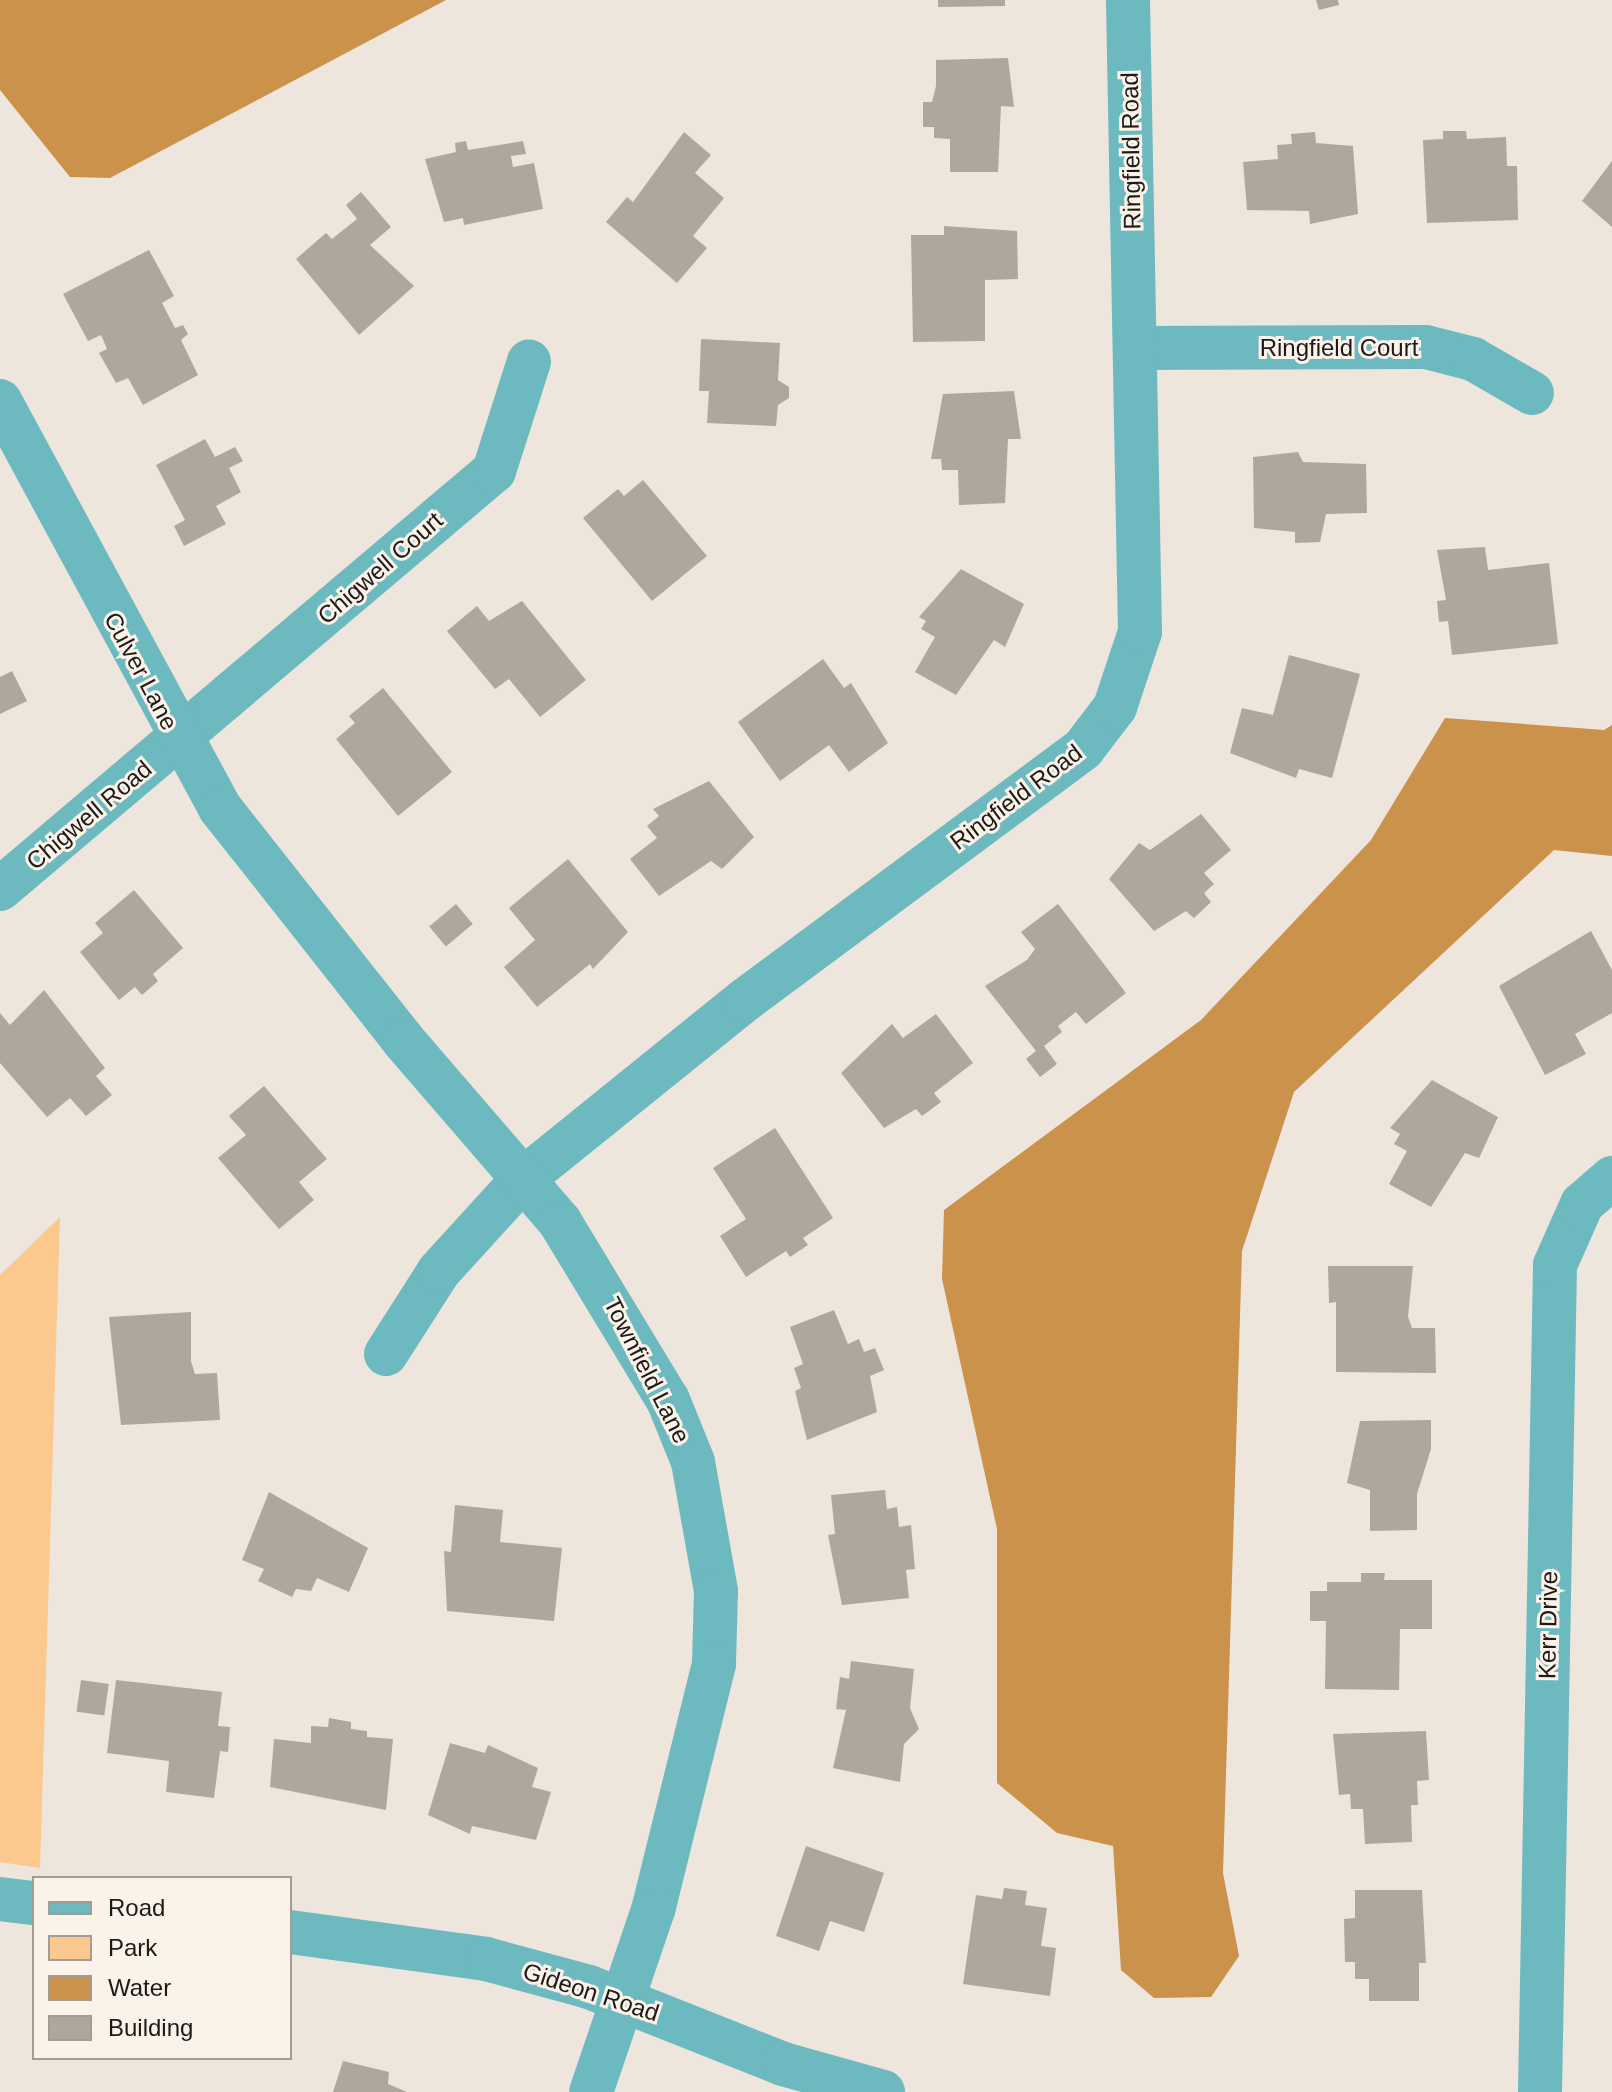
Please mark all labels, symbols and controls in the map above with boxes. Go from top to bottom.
street label: Ringfield Road [1115,72,1147,230]
street label: Ringfield Court [1260,334,1418,362]
street label: Chigwell Court [312,506,448,630]
street label: Culver Lane [98,607,184,735]
street label: Ringfield Road [944,738,1088,856]
street label: Chigwell Road [20,754,158,876]
street label: Townfield Lane [598,1292,696,1448]
street label: Kerr Drive [1533,1571,1563,1679]
legend [32,1876,292,2060]
text: Road [108,1894,165,1921]
text: Park [108,1934,157,1961]
street label: Gideon Road [519,1956,663,2028]
text: Water [108,1974,171,2001]
text: Building [108,2014,193,2041]

